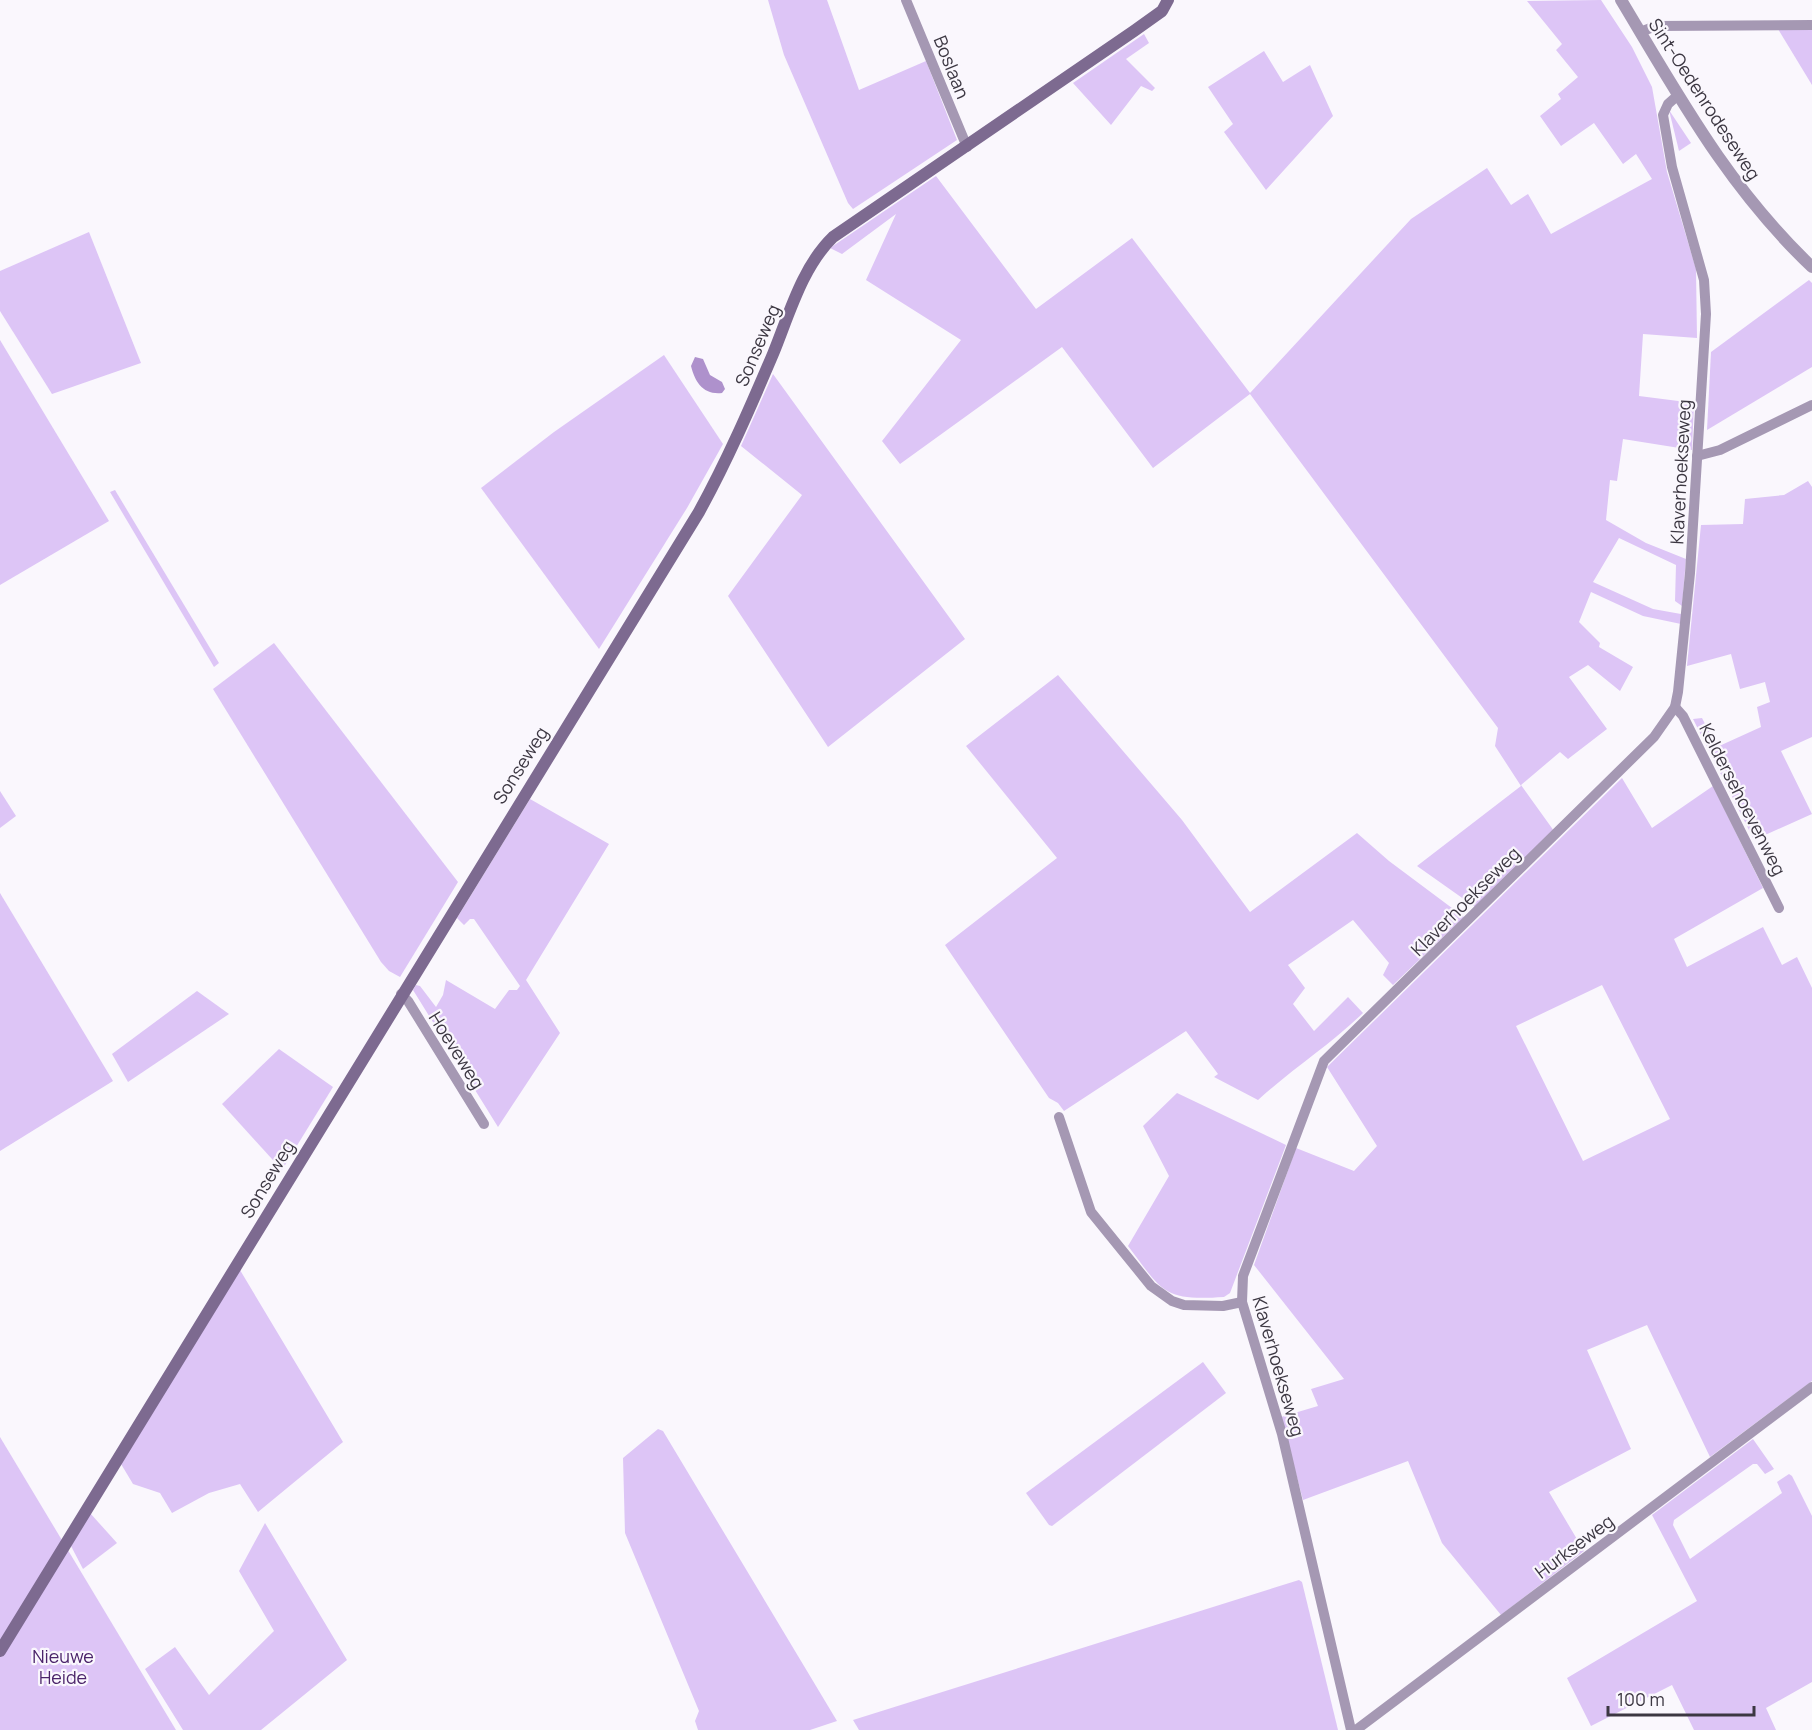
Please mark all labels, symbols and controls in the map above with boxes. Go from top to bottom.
street label: Sint-Oedenrodeseweg [1644,13,1766,185]
street label: Boslaan [929,32,975,102]
street label: Sonseweg [729,300,785,390]
street label: Klaverhoekseweg [1664,399,1696,545]
street label: Keldersehoevenweg [1694,719,1792,879]
street label: Sonseweg [487,722,553,808]
street label: Klaverhoekseweg [1405,841,1525,961]
street label: Hoeveweg [424,1007,490,1093]
street label: Sonseweg [234,1136,300,1222]
street label: Klaverhoekseweg [1247,1293,1311,1439]
street label: Hurkseweg [1530,1509,1618,1583]
park label: Nieuwe Heide [32,1644,94,1689]
scale bar [1608,1679,1754,1717]
text: 100 m [1617,1687,1665,1711]

